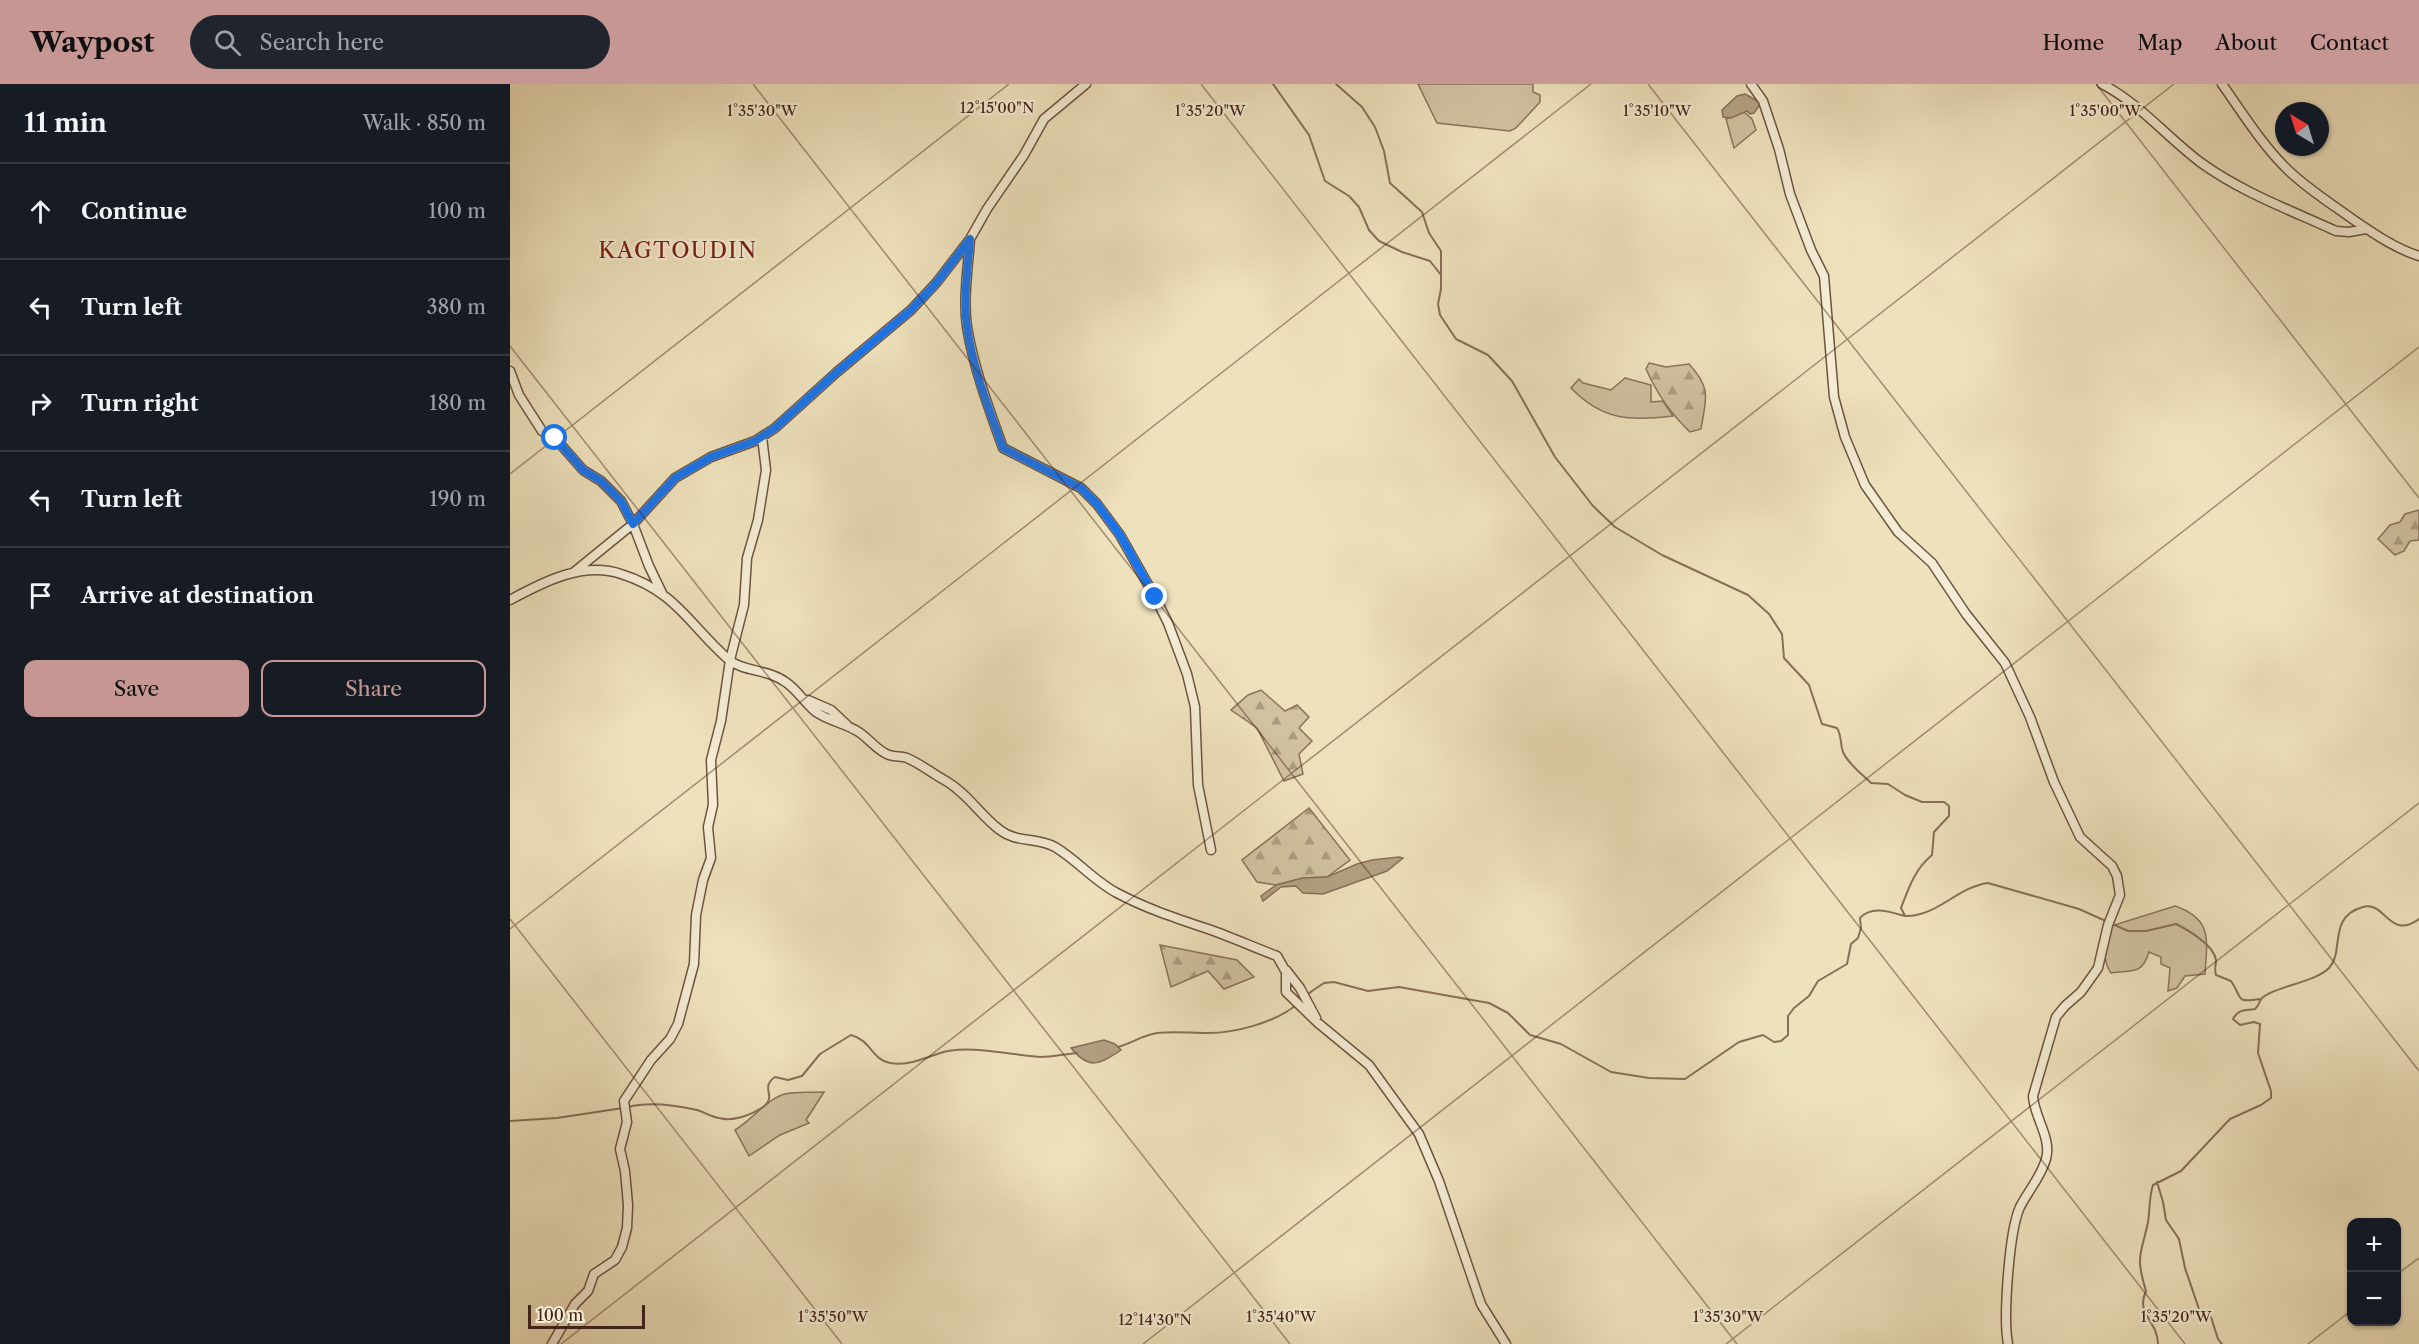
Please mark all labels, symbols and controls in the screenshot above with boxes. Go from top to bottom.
search box [190,15,610,69]
text: Waypost [30,25,154,59]
icon: search [211,26,244,59]
text: Search here [259,29,384,56]
text: Home [2043,30,2104,55]
text: Map [2137,30,2182,55]
text: About [2215,30,2277,55]
text: Contact [2310,30,2389,55]
text: 12°15'00"N [960,98,1034,117]
text: 1°35'30"W [727,101,798,120]
text: 1°35'20"W [1175,101,1246,120]
text: 1°35'10"W [1623,101,1692,120]
text: 1°35'00"W [2069,101,2141,120]
north arrow [2275,102,2329,156]
text: 11 min [24,107,107,139]
text: Walk · 850 m [363,111,486,135]
icon: ahead [24,195,57,228]
text: Continue [81,198,187,225]
text: 100 m [428,199,486,223]
district label: KAGTOUDIN [598,237,758,264]
icon: left [24,291,57,324]
text: Turn left [81,294,182,321]
text: 380 m [427,295,486,319]
icon: right [24,387,57,420]
text: Turn right [81,390,199,417]
text: 180 m [429,391,486,415]
route start [541,424,567,450]
icon: left [24,483,57,516]
text: Turn left [81,486,182,513]
text: 190 m [429,487,486,511]
icon: arrive [24,579,57,612]
text: Arrive at destination [81,582,314,609]
route end [1141,583,1167,609]
button: Save [24,660,249,717]
button: Share [261,660,486,717]
map controls [2347,1218,2401,1326]
button: + [2347,1218,2401,1272]
button: − [2347,1272,2401,1326]
scale bar [528,1302,645,1330]
text: 100 m [537,1305,583,1325]
text: 1°35'50"W [798,1307,869,1326]
text: 1°35'40"W [1246,1307,1317,1326]
text: 1°35'30"W [1693,1307,1764,1326]
text: 1°35'20"W [2141,1307,2212,1326]
text: 12°14'30"N [1118,1310,1192,1329]

